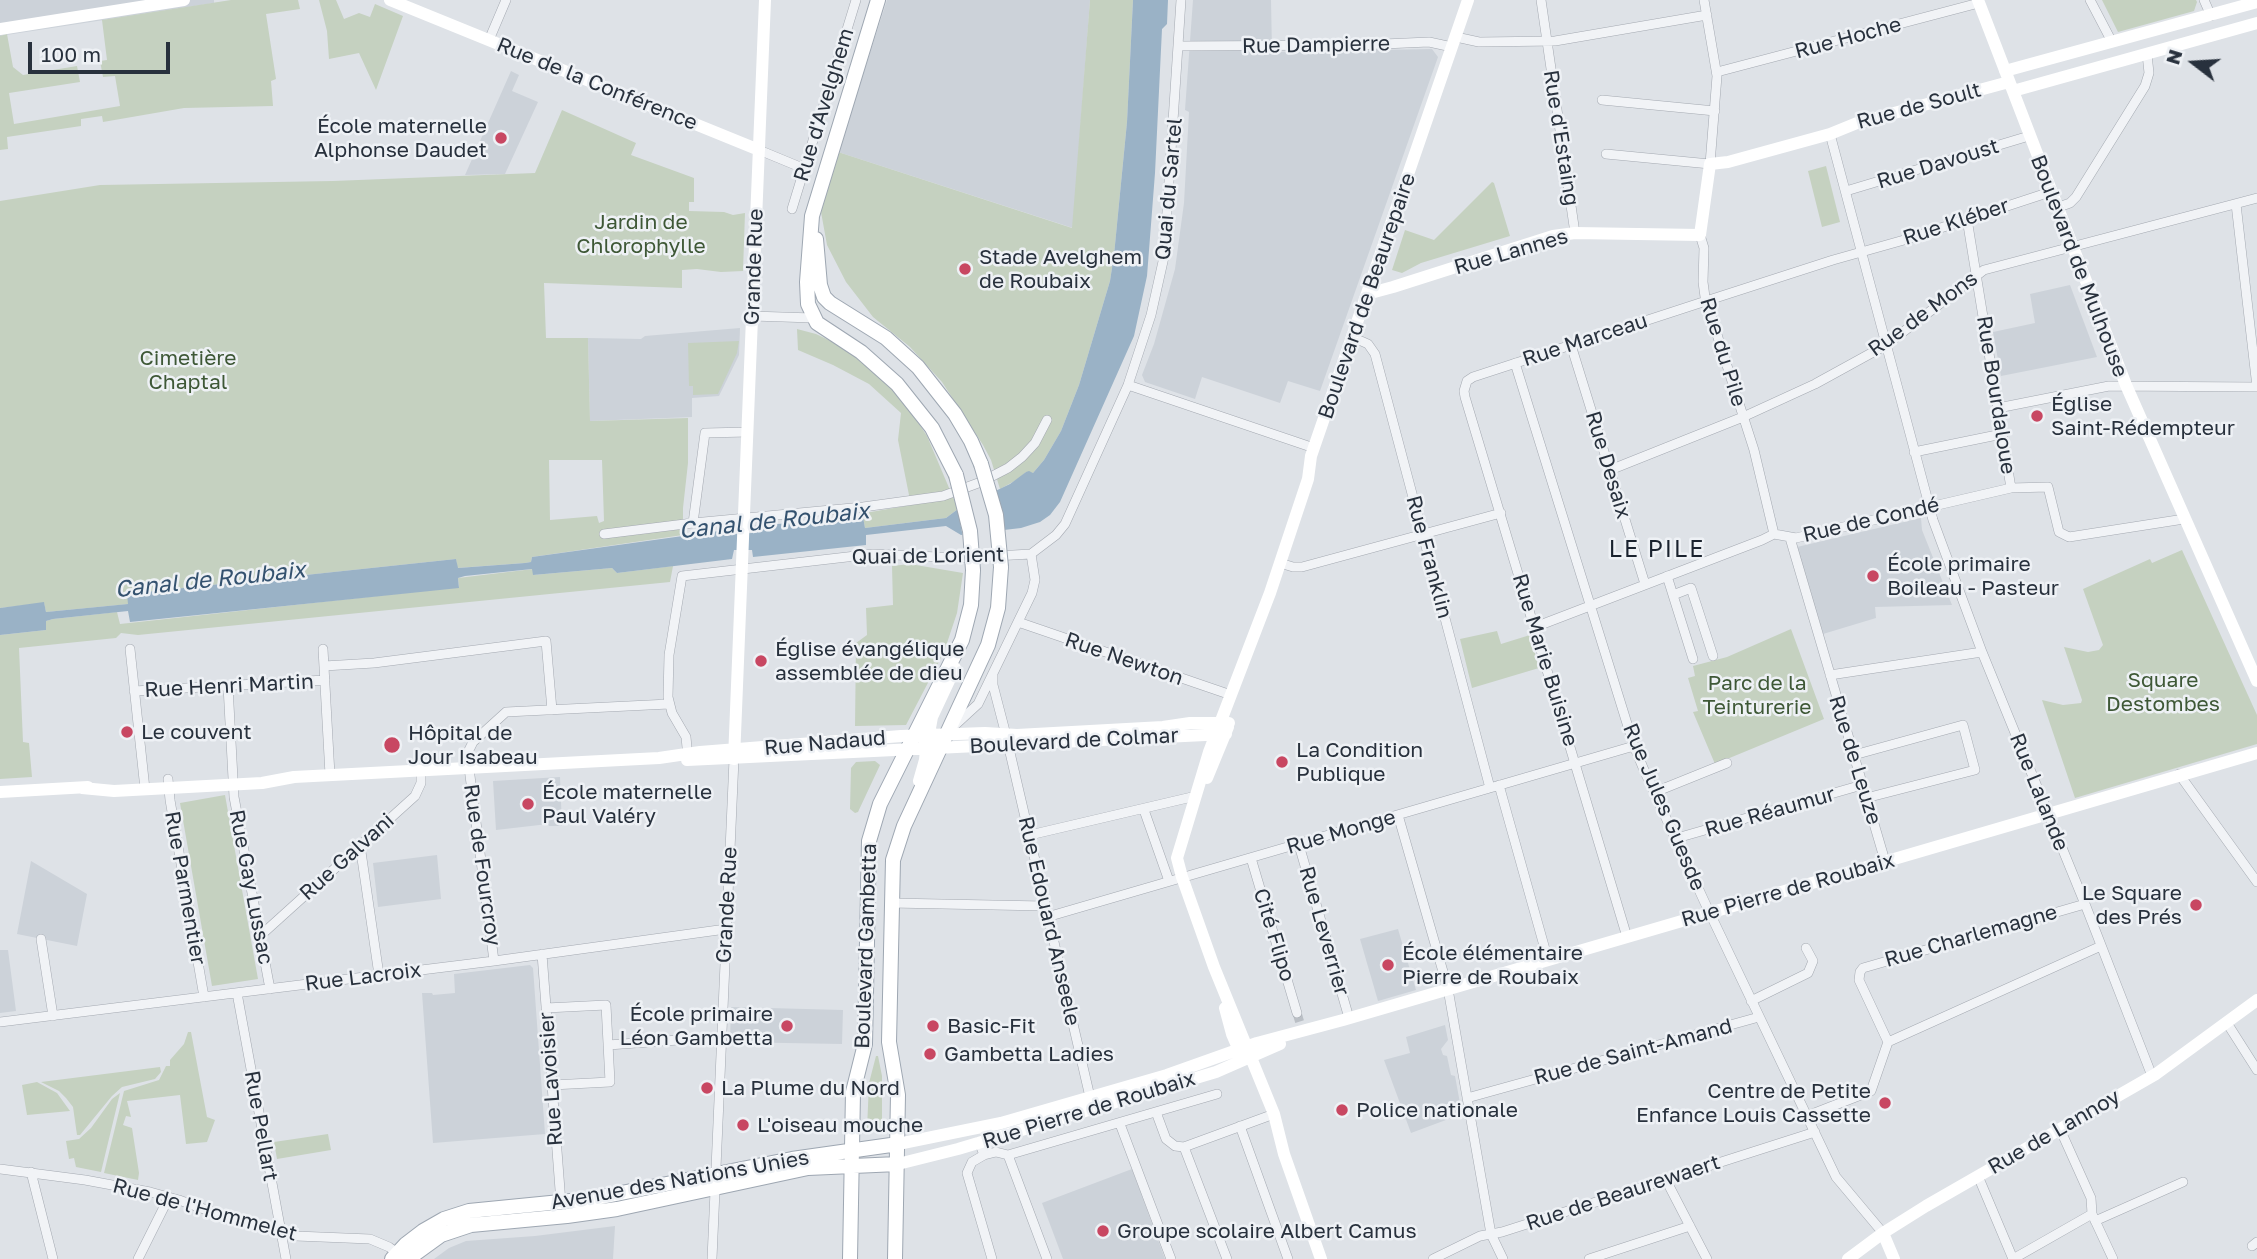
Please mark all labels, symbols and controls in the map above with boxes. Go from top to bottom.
street label: Rue Hoche [1792,12,1904,64]
street label: Rue d'Avelghem [789,25,859,185]
scale bar [32,28,173,72]
north arrow [2159,28,2229,98]
street label: Rue Dampierre [1242,31,1390,59]
street label: Rue de la Conférence [493,32,701,136]
text: 100 m [41,41,101,67]
text: N [2160,46,2187,67]
street label: Rue d'Estaing [1538,68,1584,208]
street label: Rue de Soult [1854,77,1984,135]
place label: École maternelle Alphonse Daudet [314,113,487,163]
street label: Quai du Sartel [1150,117,1188,261]
marker: École maternelle Alphonse Daudet [493,130,509,146]
street label: Rue Davoust [1874,133,2002,195]
street label: Boulevard de Mulhouse [2025,151,2133,381]
street label: Boulevard de Beaurepaire [1313,170,1421,422]
street label: Rue Kléber [1900,193,2012,251]
street label: Grande Rue [739,208,769,326]
park label: Jardin de Chlorophylle [576,209,706,259]
street label: Rue Lannes [1451,224,1571,280]
place label: Stade Avelghem de Roubaix [979,244,1142,294]
marker: Stade Avelghem de Roubaix [957,261,973,277]
street label: Rue de Mons [1863,266,1983,362]
street label: Rue du Pile [1694,294,1752,410]
street label: Rue Marceau [1519,308,1651,372]
street label: Rue Bourdaloue [1971,314,2021,476]
park label: Cimetière Chaptal [139,345,237,395]
place label: Église Saint-Rédempteur [2051,391,2235,441]
street label: Rue Desaix [1580,408,1636,522]
marker: Église Saint-Rédempteur [2029,408,2045,424]
street label: Rue de Condé [1800,492,1942,548]
street label: Rue Franklin [1400,493,1458,621]
water label: Canal de Roubaix [677,497,871,545]
district label: LE PILE [1610,536,1704,564]
street label: Quai de Lorient [851,542,1005,570]
place label: École primaire Boileau - Pasteur [1887,551,2059,601]
water label: Canal de Roubaix [113,556,307,604]
marker: École primaire Boileau - Pasteur [1865,568,1881,584]
street label: Rue Marie Buisine [1507,571,1583,749]
street label: Rue Newton [1062,627,1186,691]
place label: Église évangélique assemblée de dieu [775,636,964,686]
marker: Église évangélique assemblée de dieu [753,653,769,669]
park label: Square Destombes [2106,667,2220,717]
street label: Rue Henri Martin [144,669,314,703]
park label: Parc de la Teinturerie [1703,670,1811,720]
street label: Rue de Leuze [1823,692,1887,828]
place label: Le couvent [141,719,252,745]
place label: Hôpital de Jour Isabeau [408,720,538,770]
street label: Rue Jules Guesde [1617,720,1711,894]
street label: Boulevard de Colmar [969,723,1179,759]
marker: Le couvent [119,724,135,740]
street label: Rue Nadaud [763,725,887,761]
street label: Rue Lalande [2004,730,2074,854]
marker: Hôpital de Jour Isabeau [382,735,402,755]
place label: La Condition Publique [1296,737,1423,787]
marker: La Condition Publique [1274,754,1290,770]
place label: École maternelle Paul Valéry [542,779,712,829]
street label: Rue Réaumur [1702,781,1838,843]
street label: Rue de Fourcroy [458,782,506,948]
marker: École maternelle Paul Valéry [520,796,536,812]
street label: Rue Monge [1283,804,1399,860]
street label: Rue Gay Lussac [224,807,278,967]
street label: Rue Galvani [295,808,399,906]
street label: Rue Parmentier [159,809,211,967]
street label: Rue Edouard Anseele [1013,814,1085,1028]
street label: Boulevard Gambetta [850,843,882,1049]
street label: Grande Rue [711,846,743,964]
street label: Rue Pierre de Roubaix [1678,847,1898,933]
street label: Rue Leverrier [1294,863,1354,999]
place label: Le Square des Prés [2082,880,2182,930]
street label: Cité Flipo [1248,885,1300,985]
marker: Le Square des Prés [2188,897,2204,913]
street label: Rue Charlemagne [1882,899,2060,973]
place label: École élémentaire Pierre de Roubaix [1402,940,1583,990]
street label: Rue Lacroix [303,957,423,997]
marker: École élémentaire Pierre de Roubaix [1380,957,1396,973]
place label: École primaire Léon Gambetta [619,1001,773,1051]
street label: Rue Lavoisier [534,1011,568,1147]
place label: Basic-Fit [947,1013,1036,1039]
street label: Rue de Saint-Amand [1531,1013,1735,1091]
marker: École primaire Léon Gambetta [779,1018,795,1034]
marker: Basic-Fit [925,1018,941,1034]
place label: Gambetta Ladies [944,1041,1114,1067]
marker: Gambetta Ladies [922,1046,938,1062]
street label: Rue Pierre de Roubaix [980,1066,1198,1154]
street label: Rue Pellart [239,1069,283,1183]
place label: La Plume du Nord [721,1075,900,1101]
place label: Centre de Petite Enfance Louis Cassette [1636,1078,1871,1128]
marker: La Plume du Nord [699,1080,715,1096]
street label: Rue de Lannoy [1984,1084,2124,1180]
marker: Centre de Petite Enfance Louis Cassette [1877,1095,1893,1111]
place label: Police nationale [1356,1097,1518,1123]
marker: Police nationale [1334,1102,1350,1118]
place label: L'oiseau mouche [757,1112,923,1138]
marker: L'oiseau mouche [735,1117,751,1133]
street label: Avenue des Nations Unies [549,1145,811,1215]
street label: Rue de Beaurewaert [1523,1150,1723,1236]
street label: Rue de l'Hommelet [110,1173,300,1247]
place label: Groupe scolaire Albert Camus [1117,1218,1417,1244]
marker: Groupe scolaire Albert Camus [1095,1223,1111,1239]

